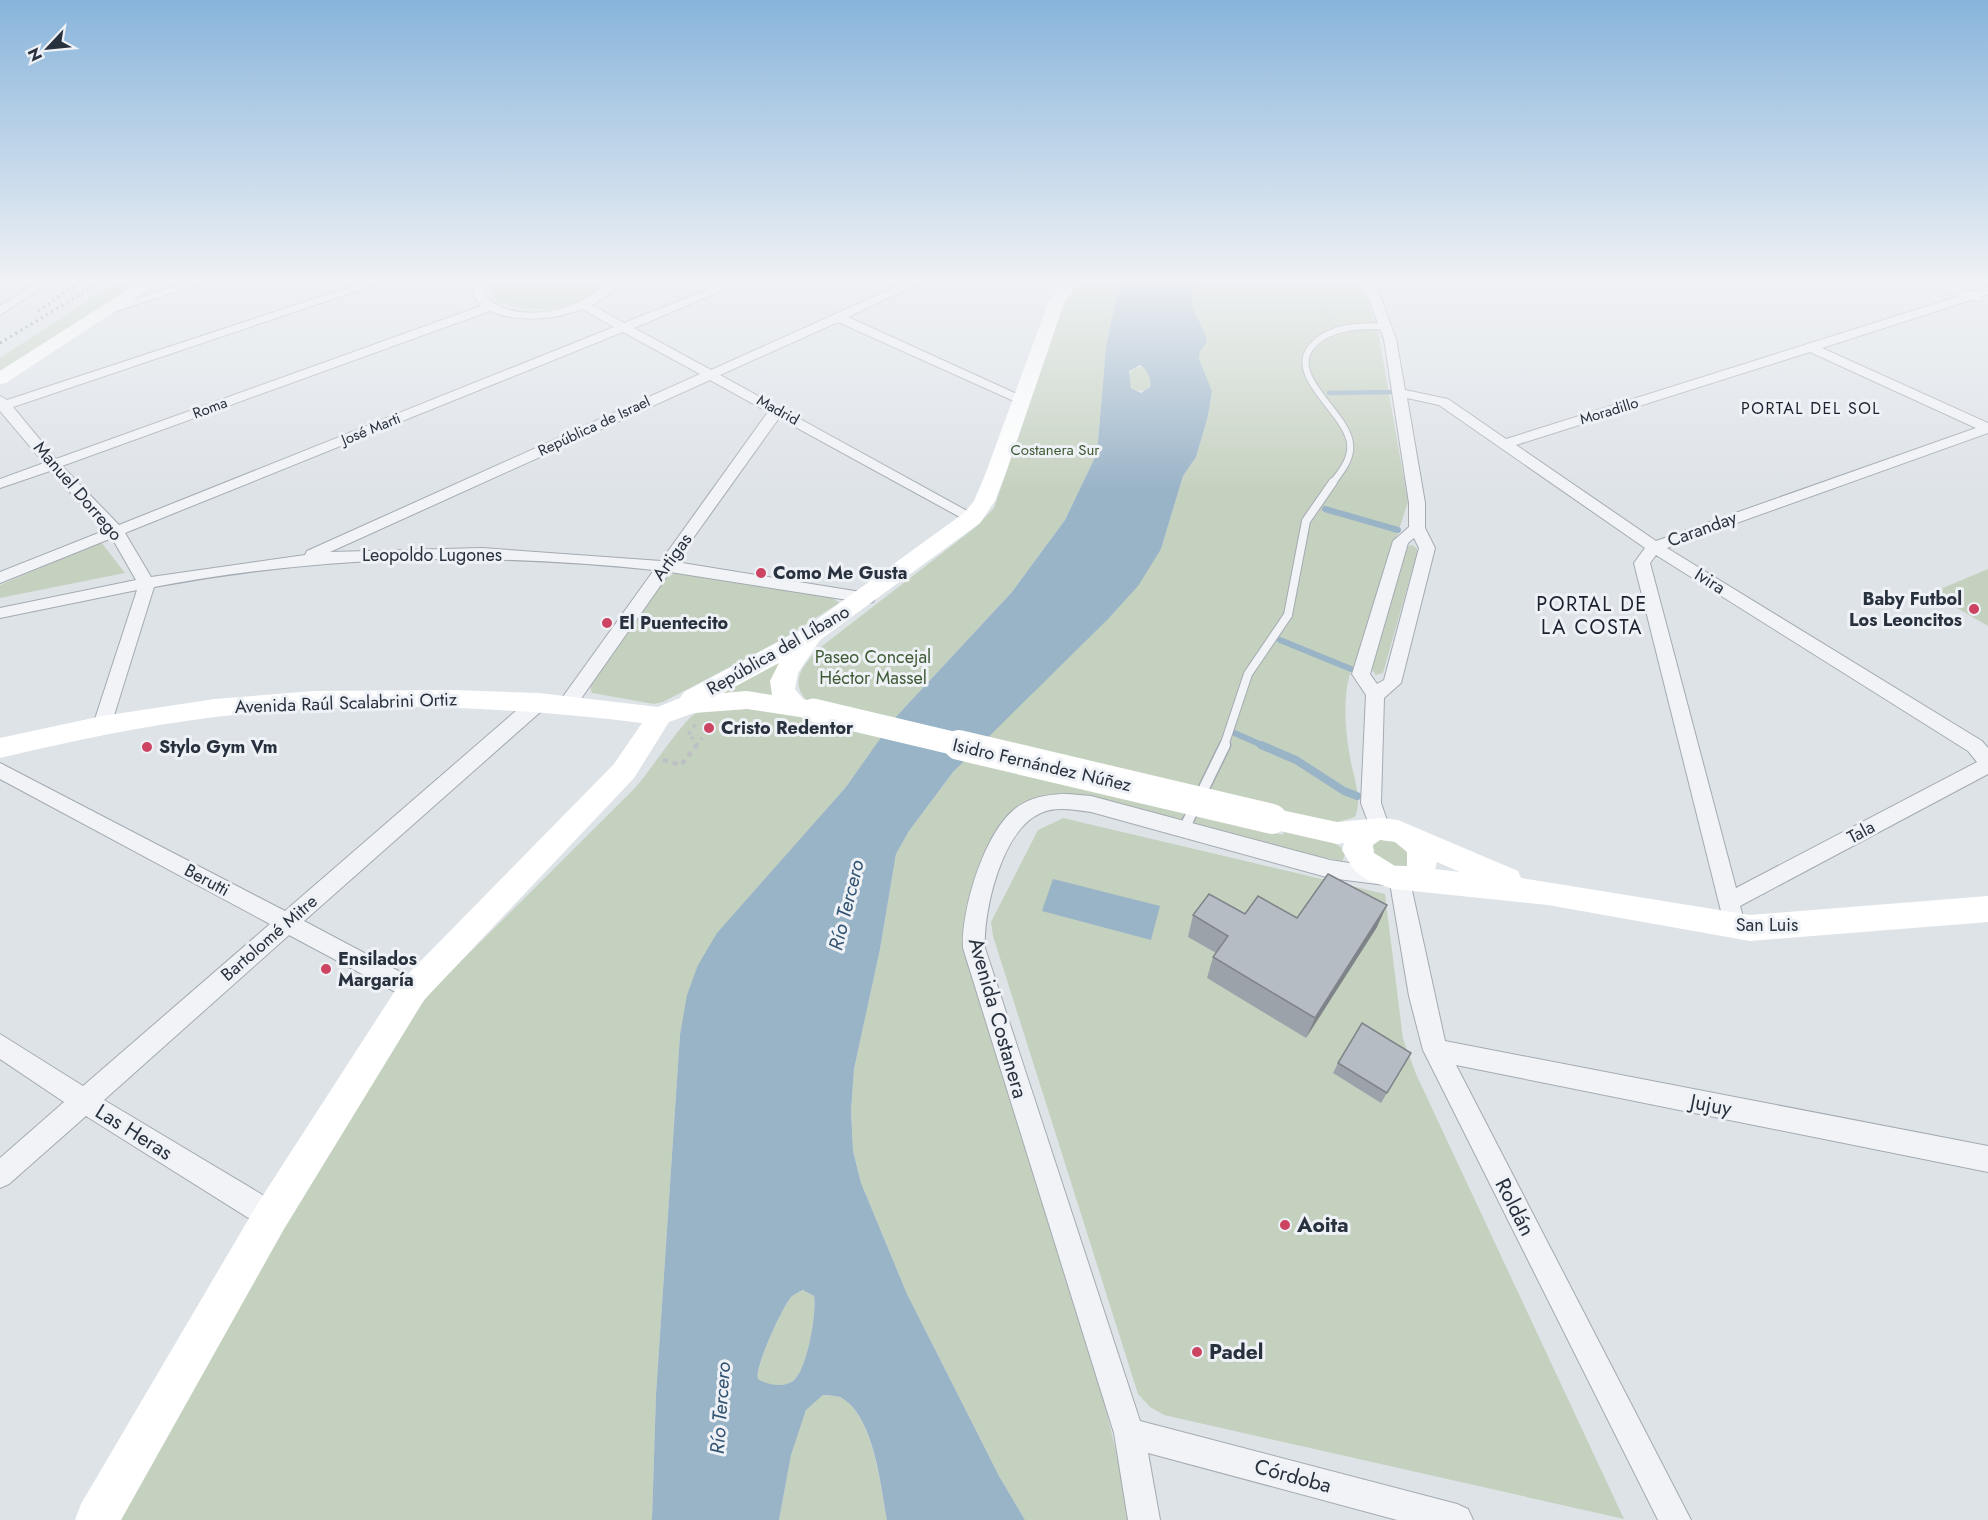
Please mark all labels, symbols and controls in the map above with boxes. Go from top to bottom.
north arrow [18,18,78,78]
text: N [22,44,48,65]
street label: Madrid [753,389,803,431]
street label: República de Israel [534,390,654,462]
street label: Roma [190,392,230,424]
street label: Moradillo [1577,392,1641,430]
district label: PORTAL DEL SOL [1741,397,1881,420]
street label: José Marti [336,407,404,452]
street label: Manuel Dorrego [27,436,129,547]
park label: Costanera Sur [1010,439,1100,461]
street label: Caranday [1664,504,1740,554]
street label: Artigas [646,528,698,586]
street label: Leopoldo Lugones [362,542,502,568]
place label: Como Me Gusta [773,560,907,586]
street label: Ivira [1690,562,1730,600]
marker: Como Me Gusta [754,566,768,580]
place label: Baby Futbol Los Leoncitos [1849,586,1962,633]
district label: PORTAL DE LA COSTA [1536,590,1648,642]
street label: República del Líbano [702,598,854,701]
marker: Baby Futbol Los Leoncitos [1967,602,1981,616]
place label: El Puentecito [619,610,729,636]
marker: El Puentecito [600,616,614,630]
park label: Paseo Concejal Héctor Massel [815,644,931,691]
street label: Avenida Raúl Scalabrini Ortiz [234,686,458,720]
place label: Cristo Redentor [721,715,854,741]
marker: Cristo Redentor [702,721,716,735]
street label: Isidro Fernández Núñez [950,732,1134,798]
place label: Stylo Gym Vm [159,734,277,760]
marker: Stylo Gym Vm [140,740,154,754]
street label: Tala [1843,814,1879,850]
street label: Berutti [180,857,234,903]
water label: Río Tercero [821,857,872,953]
street label: Bartolomé Mitre [215,889,323,987]
street label: San Luis [1736,912,1798,938]
street label: Avenida Costanera [961,934,1035,1102]
place label: Ensilados Margaría [338,946,417,993]
marker: Ensilados Margaría [319,962,333,976]
street label: Jujuy [1685,1086,1735,1124]
street label: Las Heras [90,1097,178,1167]
street label: Roldán [1488,1173,1542,1241]
place label: Aoita [1296,1210,1349,1240]
marker: Aoita [1278,1218,1292,1232]
place label: Padel [1209,1337,1263,1367]
marker: Padel [1190,1345,1204,1359]
water label: Río Tercero [703,1361,738,1455]
street label: Córdoba [1251,1451,1335,1501]

